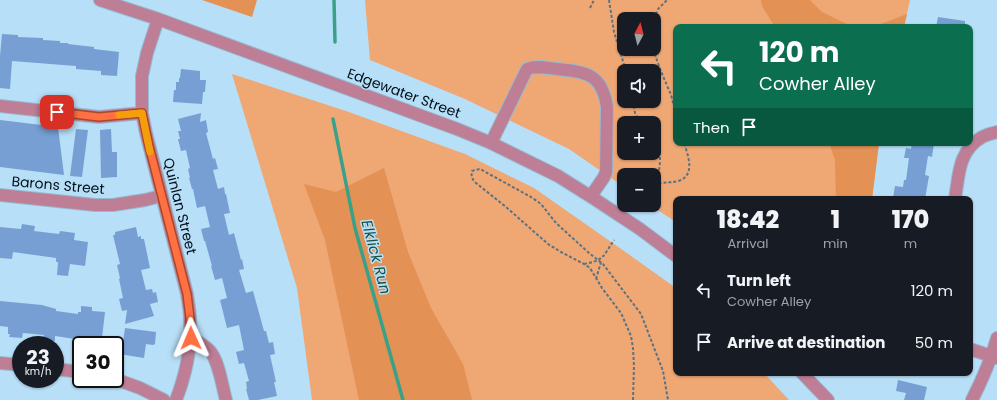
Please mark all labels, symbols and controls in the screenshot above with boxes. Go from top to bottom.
north arrow [617,12,661,56]
map controls [617,12,661,212]
text: 120 m [759,33,839,72]
icon: left [693,40,745,92]
street label: Edgewater Street [344,63,464,123]
button: sound [617,64,661,108]
text: Cowher Alley [759,71,876,96]
pin [40,95,74,129]
icon: arrive [46,101,68,123]
button: + [617,116,661,160]
icon: arrive [738,116,760,138]
text: Then [693,117,730,138]
street label: Quinlan Street [158,156,202,256]
button: − [617,168,661,212]
street label: Barons Street [11,171,105,199]
text: 18:42 [717,203,779,236]
text: 1 [831,203,840,236]
text: 170 [892,203,929,236]
water label: Elklick Run [356,217,396,296]
text: Arrival [728,234,768,253]
text: min [823,234,848,253]
text: m [904,234,917,253]
text: Turn left [727,270,791,291]
icon: left [693,279,715,301]
text: 120 m [911,280,953,301]
text: Cowher Alley [727,292,811,311]
position arrow [170,317,212,359]
icon: arrive [693,331,715,353]
text: Arrive at destination [727,332,885,353]
text: 50 m [915,332,953,353]
speed limit sign: 30 [72,336,124,388]
text: 23 [26,343,50,371]
text: km/h [25,364,51,379]

